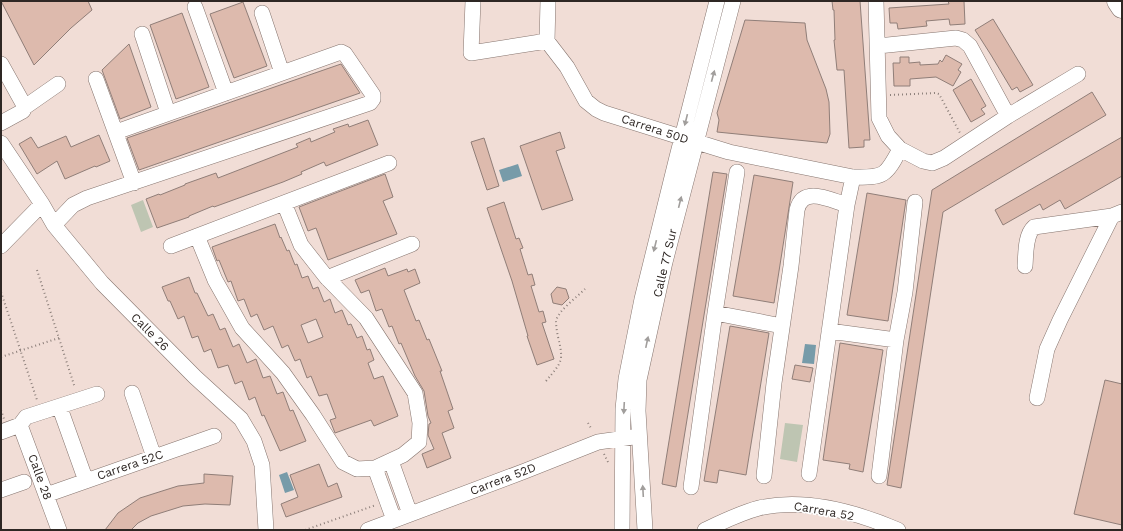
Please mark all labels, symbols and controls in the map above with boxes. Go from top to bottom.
one-way arrow [711,70,717,83]
street label: Carrera 50D [620,112,690,146]
one-way arrow [683,114,689,126]
one-way arrow [678,196,684,208]
street label: Calle 77 Sur [650,227,680,299]
one-way arrow [651,240,657,252]
street label: Calle 26 [128,310,172,354]
one-way arrow [645,336,651,348]
one-way arrow [620,402,627,414]
street label: Carrera 52C [95,447,165,483]
street label: Calle 28 [25,452,55,502]
street label: Carrera 52D [468,460,538,498]
one-way arrow [639,485,646,497]
street label: Carrera 52 [793,499,855,523]

